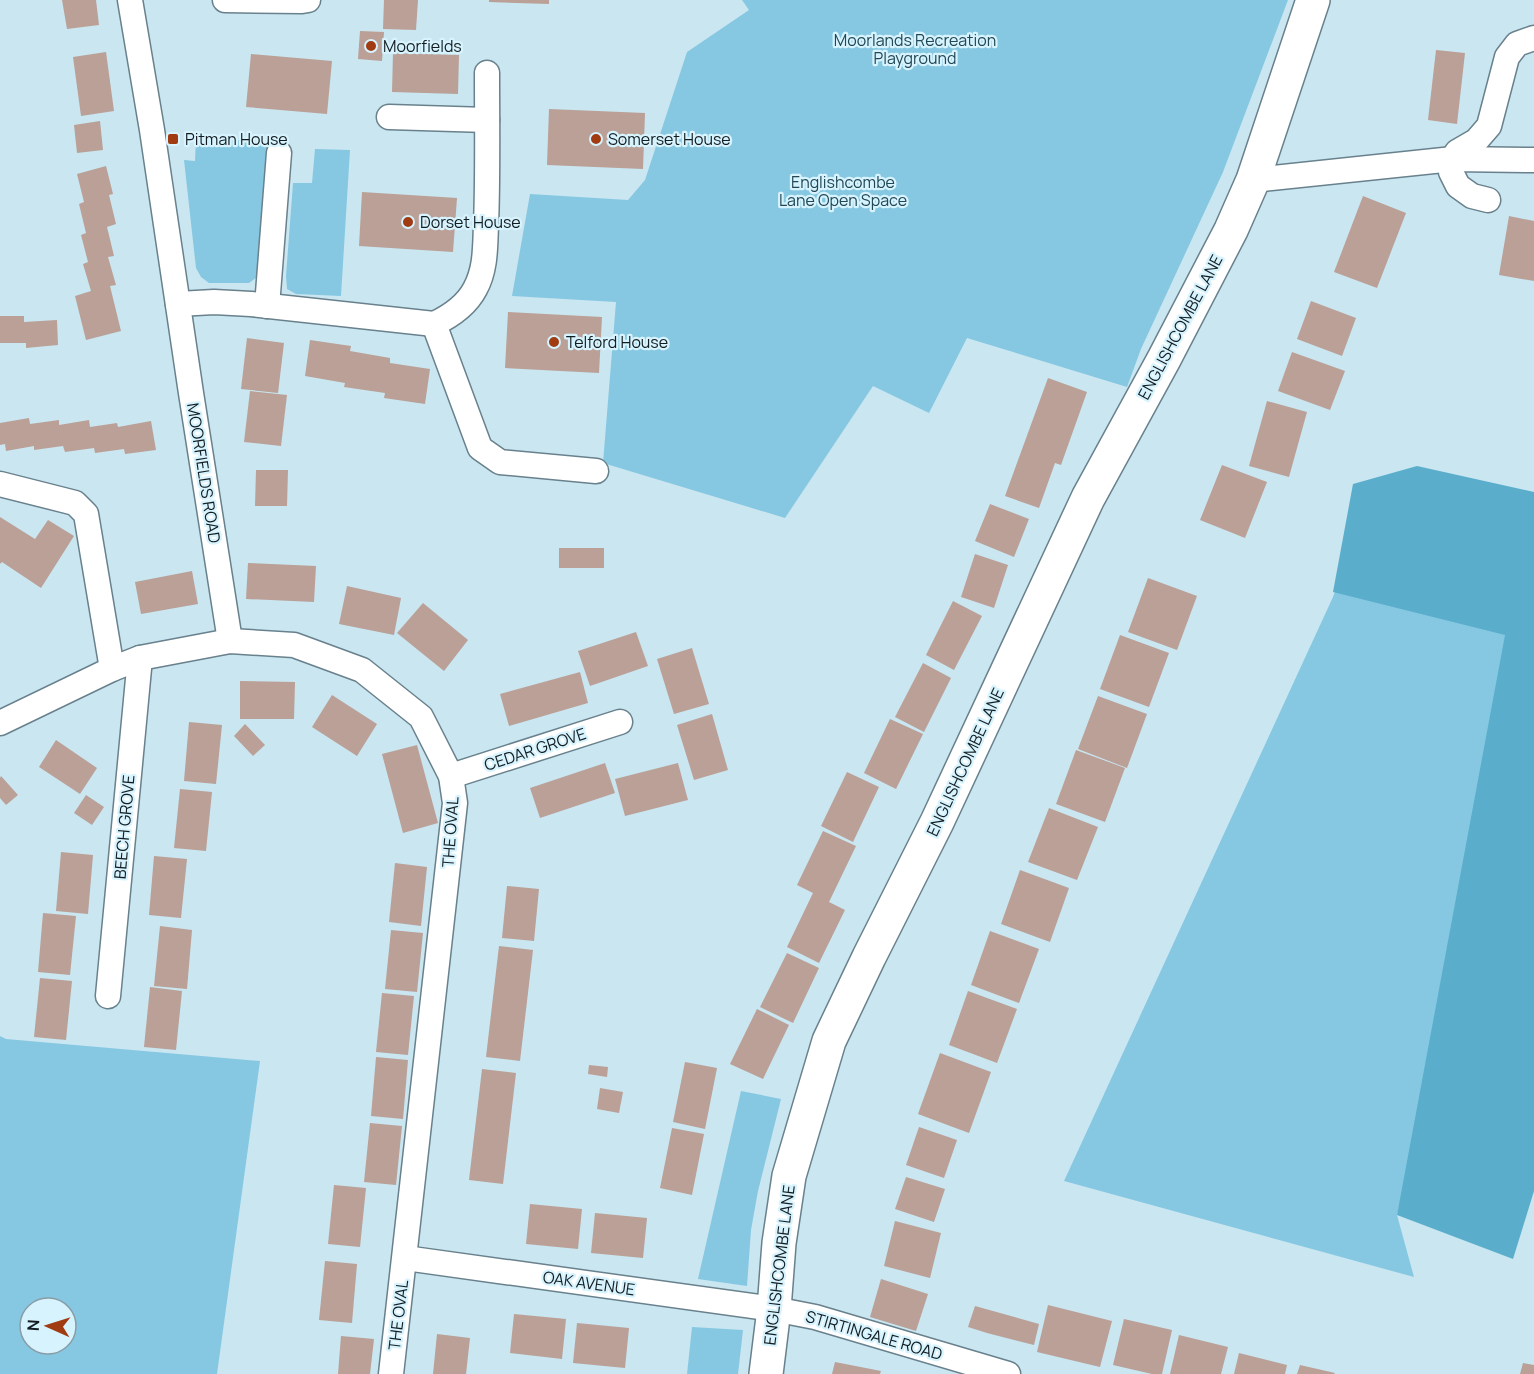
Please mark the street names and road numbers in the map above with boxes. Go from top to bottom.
street label: ENGLISHCOMBE LANE [1132,251,1228,403]
street label: MOORFIELDS ROAD [182,401,226,545]
street label: ENGLISHCOMBE LANE [921,684,1009,840]
street label: CEDAR GROVE [481,722,589,776]
street label: BEECH GROVE [108,774,140,880]
street label: THE OVAL [437,796,463,868]
street label: ENGLISHCOMBE LANE [758,1184,800,1346]
street label: OAK AVENUE [541,1266,637,1300]
street label: THE OVAL [383,1279,413,1351]
street label: STIRTINGALE ROAD [803,1305,945,1365]

